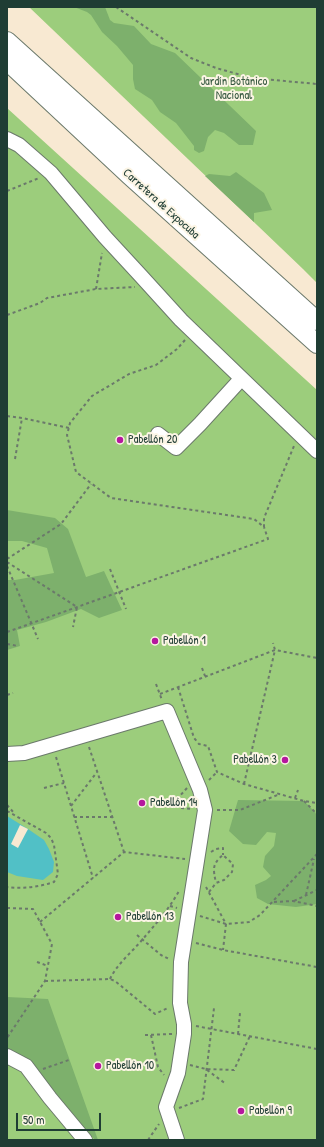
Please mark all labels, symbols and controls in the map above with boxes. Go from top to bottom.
park label: Jardín Botánico Nacional [201,75,267,103]
street label: Carretera de Expocuba [120,166,202,242]
place label: Pabellón 20 [128,433,177,447]
marker: Pabellón 20 [115,435,125,445]
place label: Pabellón 1 [163,634,206,648]
marker: Pabellón 1 [150,636,160,646]
place label: Pabellón 3 [233,753,277,767]
marker: Pabellón 3 [280,755,290,765]
place label: Pabellón 14 [150,796,197,810]
marker: Pabellón 14 [137,798,147,808]
place label: Pabellón 13 [126,910,174,924]
marker: Pabellón 13 [113,912,123,922]
place label: Pabellón 10 [106,1059,154,1073]
marker: Pabellón 10 [93,1061,103,1071]
place label: Pabellón 9 [249,1104,292,1118]
scale bar [18,1105,103,1131]
marker: Pabellón 9 [236,1106,246,1116]
text: 50 m [23,1111,44,1128]

